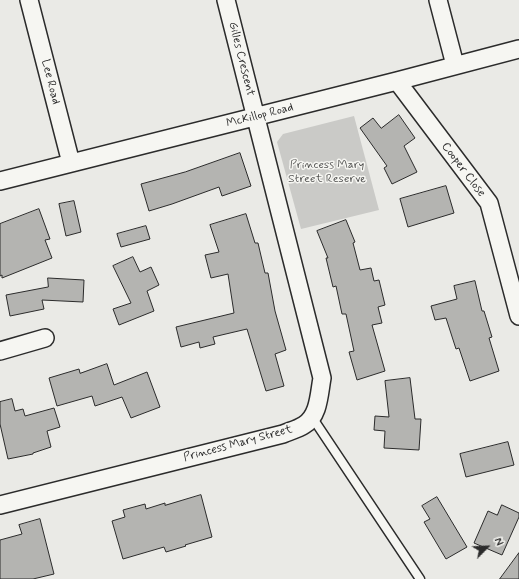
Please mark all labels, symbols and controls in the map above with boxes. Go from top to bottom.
street label: Gilles Crescent [225,20,257,98]
street label: Lee Road [37,58,63,106]
street label: McKillop Road [225,101,295,131]
street label: Cooper Close [438,140,488,200]
park label: Princess Mary Street Reserve [288,158,366,186]
street label: Princess Mary Street [182,423,294,465]
north arrow [467,527,507,567]
text: N [490,536,506,548]

